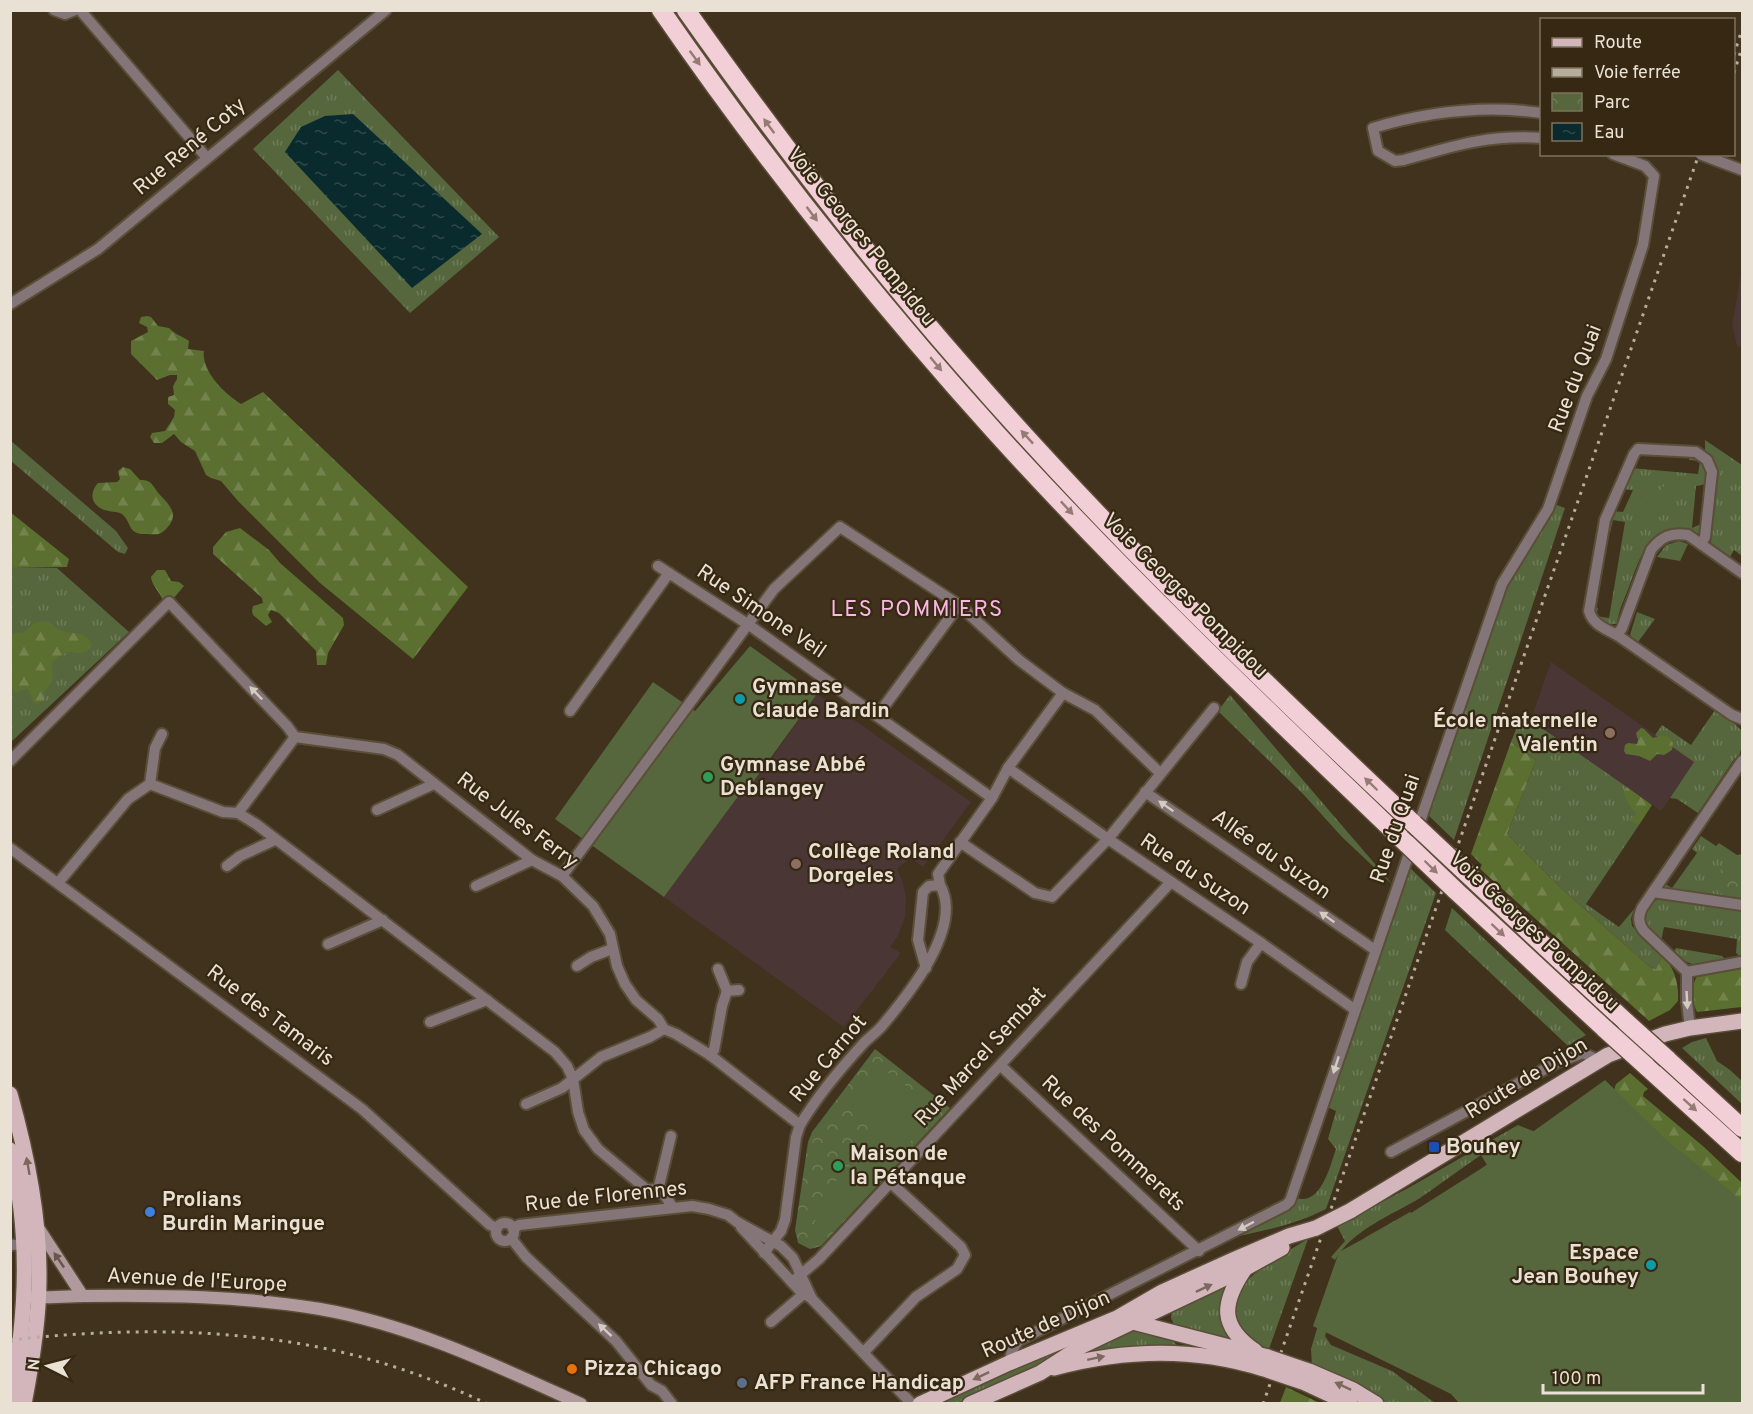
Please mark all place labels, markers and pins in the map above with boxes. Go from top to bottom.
place label: Gymnase Claude Bardin [752,674,890,725]
marker: Gymnase Claude Bardin [733,692,747,706]
place label: École maternelle Valentin [1433,707,1598,759]
marker: École maternelle Valentin [1603,726,1617,740]
place label: Gymnase Abbé Deblangey [720,752,866,803]
marker: Gymnase Abbé Deblangey [701,770,715,784]
place label: Collège Roland Dorgeles [808,839,954,890]
marker: Collège Roland Dorgeles [789,857,803,871]
place label: Bouhey [1446,1134,1521,1161]
marker: Bouhey [1427,1140,1441,1154]
place label: Maison de la Pétanque [850,1141,966,1192]
marker: Maison de la Pétanque [831,1159,845,1173]
place label: Prolians Burdin Maringue [162,1187,325,1238]
marker: Prolians Burdin Maringue [143,1205,157,1219]
place label: Espace Jean Bouhey [1511,1240,1639,1291]
marker: Espace Jean Bouhey [1644,1258,1658,1272]
place label: Pizza Chicago [584,1356,722,1383]
marker: Pizza Chicago [565,1362,579,1376]
place label: AFP France Handicap [754,1370,964,1397]
marker: AFP France Handicap [735,1376,749,1390]

